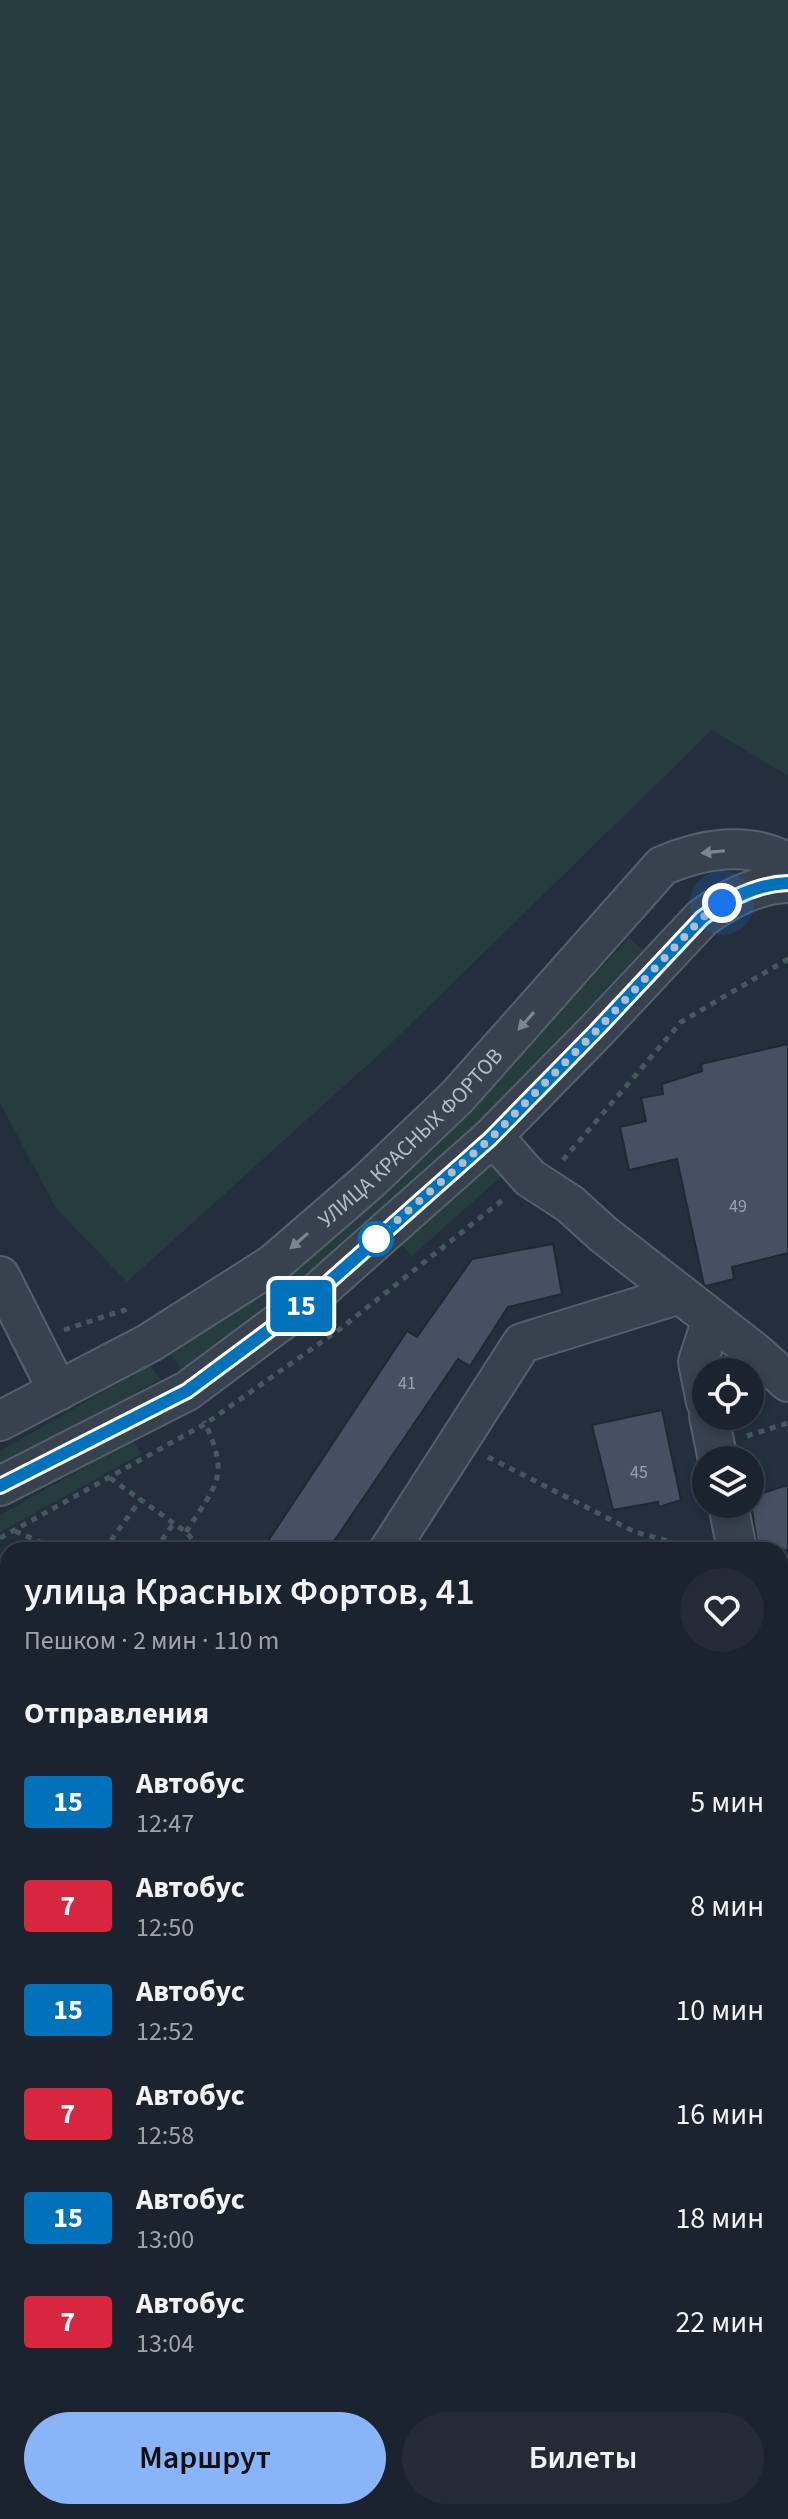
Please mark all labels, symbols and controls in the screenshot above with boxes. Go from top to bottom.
one-way arrow [700,845,725,858]
your location [702,883,742,923]
one-way arrow [517,1012,535,1031]
street label: УЛИЦА КРАСНЫХ ФОРТОВ [311,1041,511,1235]
house number: 49 [729,1194,747,1219]
unlabelled marker [359,1222,393,1256]
one-way arrow [290,1232,310,1249]
line badge: 15 [265,1280,337,1332]
text: 15 [286,1286,316,1326]
map controls [692,1358,764,1518]
button: locate [692,1358,764,1430]
house number: 41 [398,1371,416,1396]
button: layers [692,1446,764,1518]
house number: 45 [630,1460,648,1485]
text: улица Красных Фортов, 41 [24,1565,475,1619]
button: heart [680,1568,764,1652]
text: Пешком · 2 мин · 110 m [24,1622,279,1659]
text: Отправления [24,1692,209,1735]
text: Автобус [136,1762,245,1805]
text: 5 мин [690,1781,764,1824]
text: 15 [53,1782,83,1822]
text: 12:47 [136,1805,194,1842]
text: Автобус [136,1866,245,1909]
text: 8 мин [690,1885,764,1928]
text: 7 [61,1886,75,1926]
text: 12:50 [136,1909,194,1946]
text: Автобус [136,1970,245,2013]
text: 10 мин [675,1989,764,2032]
text: 15 [53,1990,83,2030]
text: 12:52 [136,2013,194,2050]
text: Автобус [136,2074,245,2117]
text: 16 мин [675,2093,764,2136]
text: 7 [61,2094,75,2134]
text: 12:58 [136,2117,194,2154]
text: Автобус [136,2178,245,2221]
text: 18 мин [675,2197,764,2240]
text: 15 [53,2198,83,2238]
text: 13:00 [136,2221,194,2258]
text: Автобус [136,2282,245,2325]
text: 22 мин [675,2301,764,2344]
text: 7 [61,2302,75,2342]
text: 13:04 [136,2325,194,2362]
button: Маршрут [24,2412,386,2504]
button: Билеты [402,2412,764,2504]

